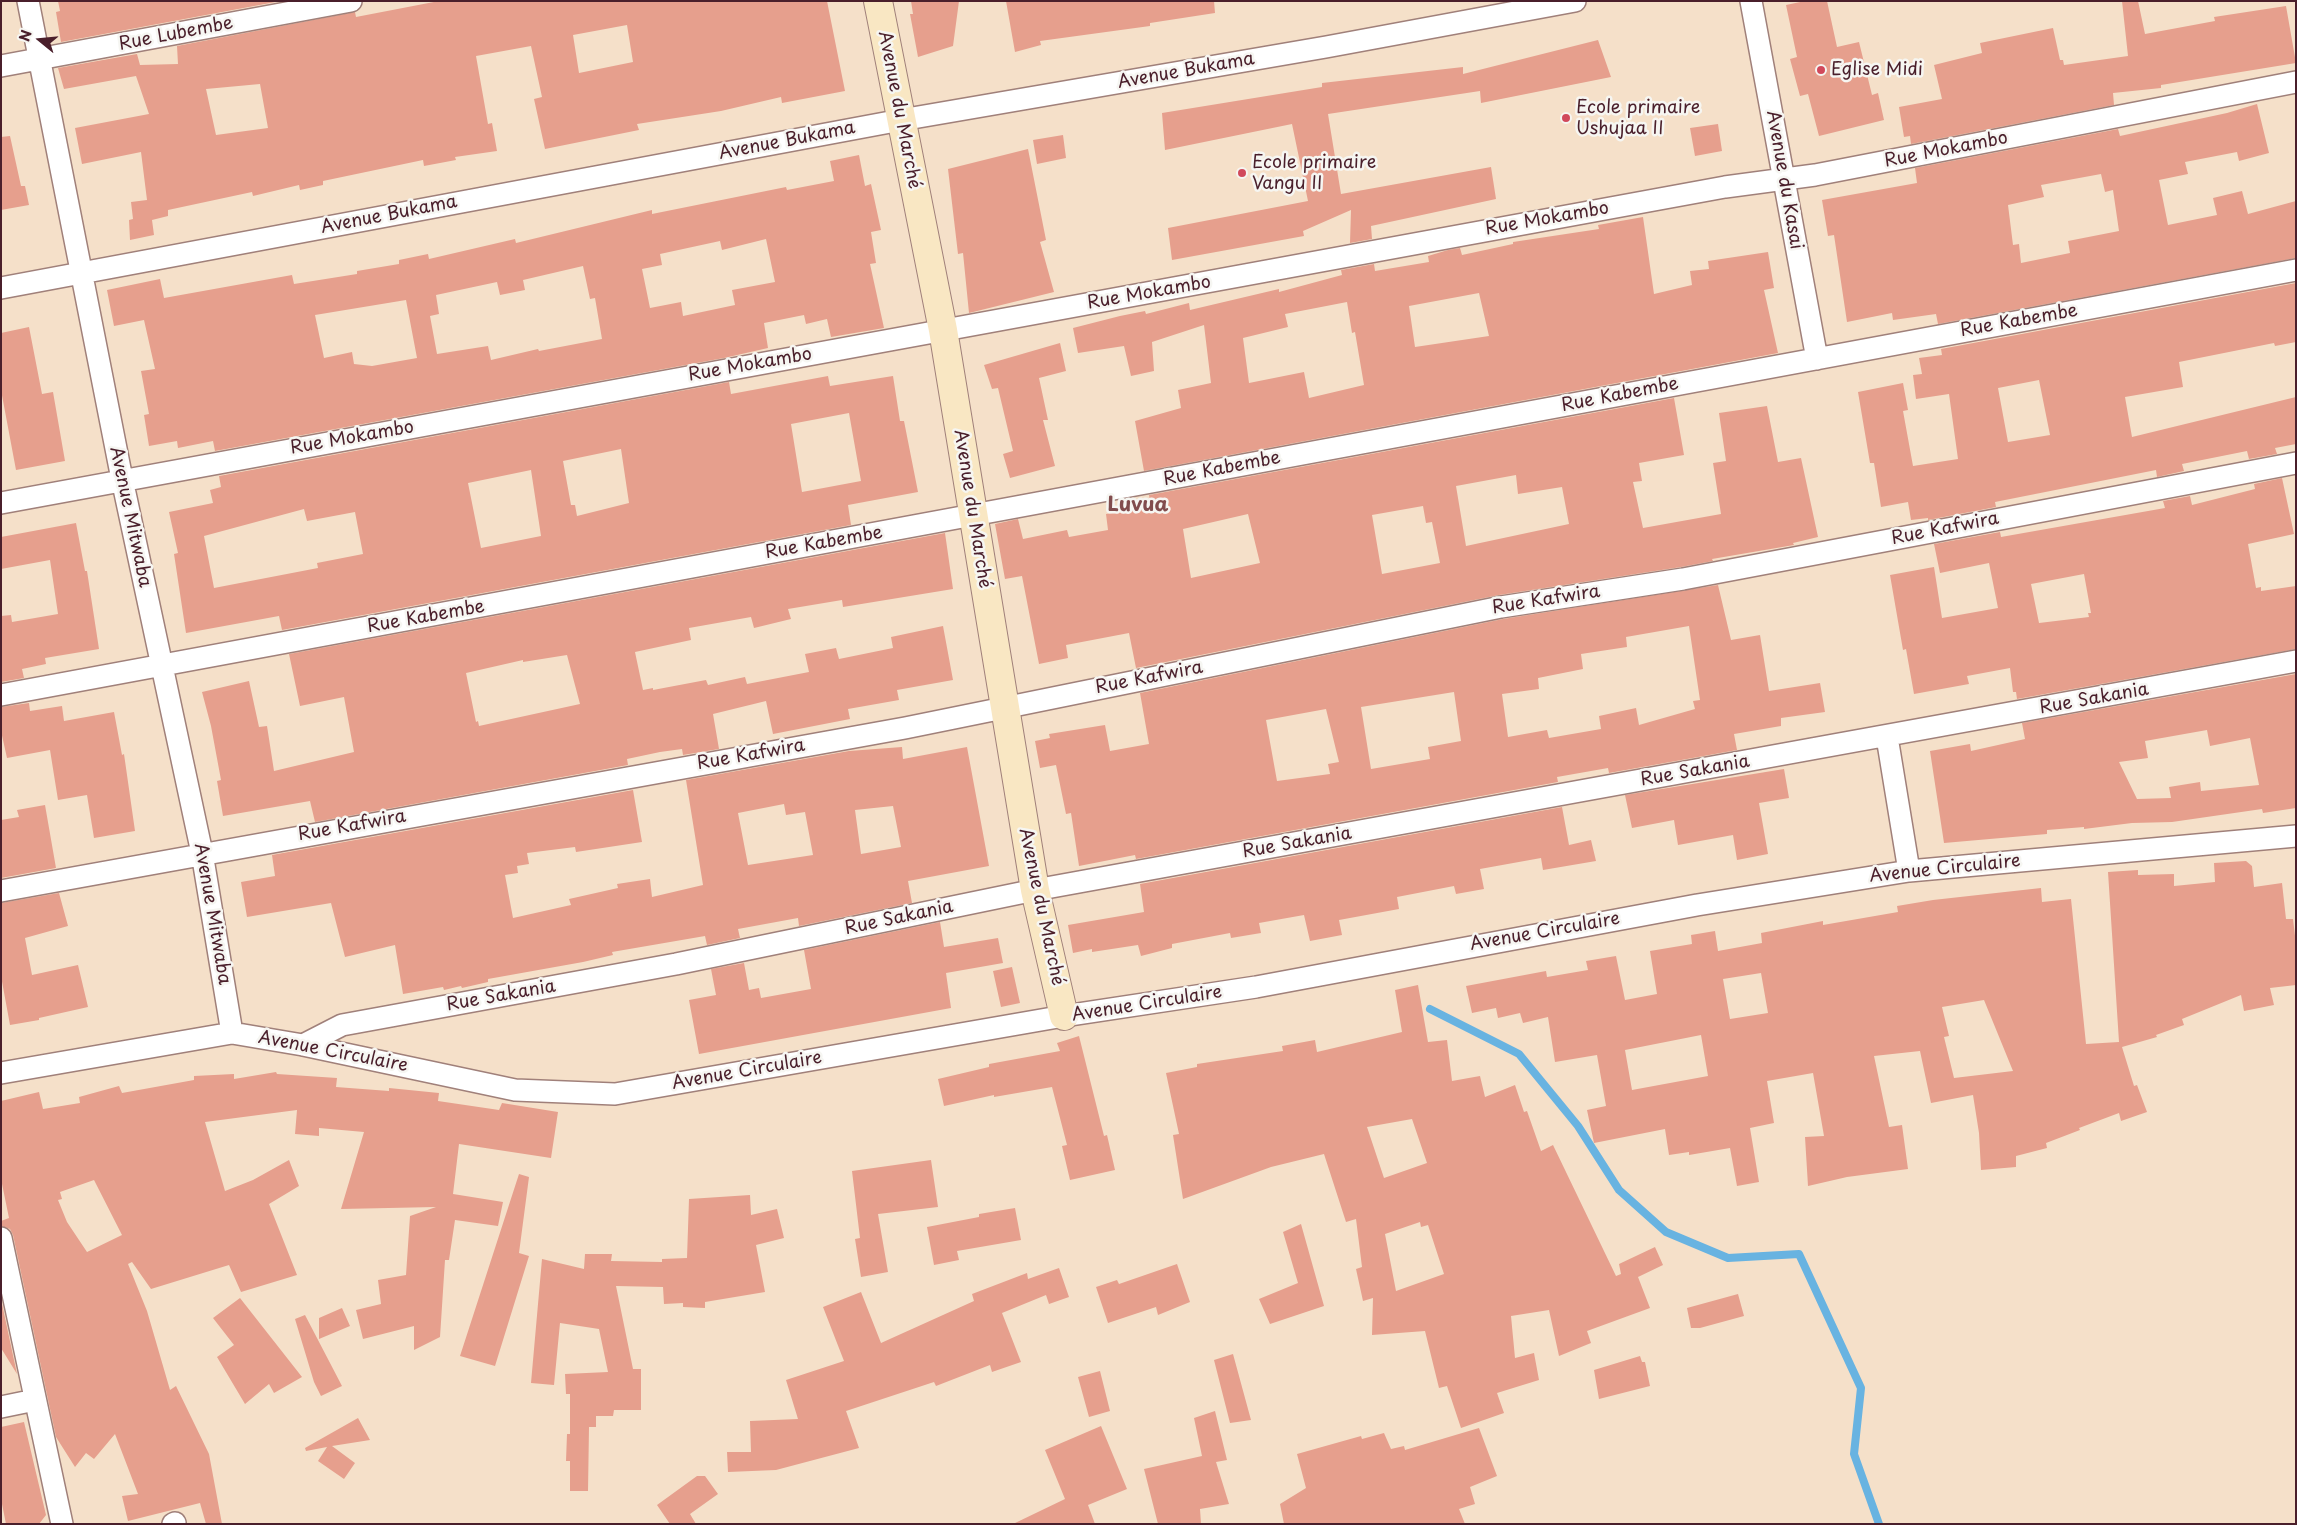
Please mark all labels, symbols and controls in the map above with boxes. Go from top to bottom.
street label: Rue Lubembe [117,12,235,56]
north arrow [15,15,65,65]
text: N [14,27,37,44]
street label: Avenue du Marché [873,29,925,191]
street label: Avenue Bukama [1116,48,1256,94]
place label: Eglise Midi [1831,59,1923,81]
marker: Eglise Midi [1815,64,1827,76]
place label: Ecole primaire Ushujaa II [1576,97,1700,140]
street label: Avenue du Kasai [1761,109,1807,251]
marker: Ecole primaire Ushujaa II [1560,112,1572,124]
street label: Avenue Bukama [717,117,857,165]
street label: Rue Mokambo [1882,127,2010,173]
place label: Ecole primaire Vangu II [1252,152,1376,194]
marker: Ecole primaire Vangu II [1236,167,1248,179]
street label: Avenue Bukama [319,191,459,239]
street label: Rue Mokambo [1483,197,1611,241]
street label: Rue Mokambo [1085,271,1213,315]
street label: Rue Kabembe [1958,300,2080,342]
street label: Rue Mokambo [686,343,814,387]
street label: Rue Kabembe [1559,373,1681,417]
street label: Rue Mokambo [288,416,416,460]
street label: Avenue du Marché [949,428,995,590]
street label: Avenue Mitwaba [105,445,155,589]
street label: Rue Kabembe [1161,447,1283,491]
district label: Luvua [1107,493,1169,517]
street label: Rue Kafwira [1889,508,2001,550]
street label: Rue Kabembe [763,522,885,564]
street label: Rue Kafwira [1490,581,1602,619]
street label: Rue Kabembe [365,596,487,638]
street label: Rue Kafwira [1093,657,1205,699]
street label: Rue Sakania [2038,679,2150,719]
street label: Rue Kafwira [695,735,807,775]
street label: Rue Sakania [1639,751,1751,791]
street label: Rue Kafwira [296,806,408,846]
street label: Rue Sakania [1241,823,1353,863]
street label: Avenue du Marché [1014,826,1068,988]
street label: Avenue Mitwaba [189,842,235,986]
street label: Avenue Circulaire [1868,850,2022,888]
street label: Rue Sakania [843,896,955,940]
street label: Avenue Circulaire [1468,908,1622,956]
street label: Rue Sakania [445,976,557,1016]
street label: Avenue Circulaire [1070,981,1224,1027]
street label: Avenue Circulaire [256,1027,410,1077]
street label: Avenue Circulaire [670,1047,824,1095]

